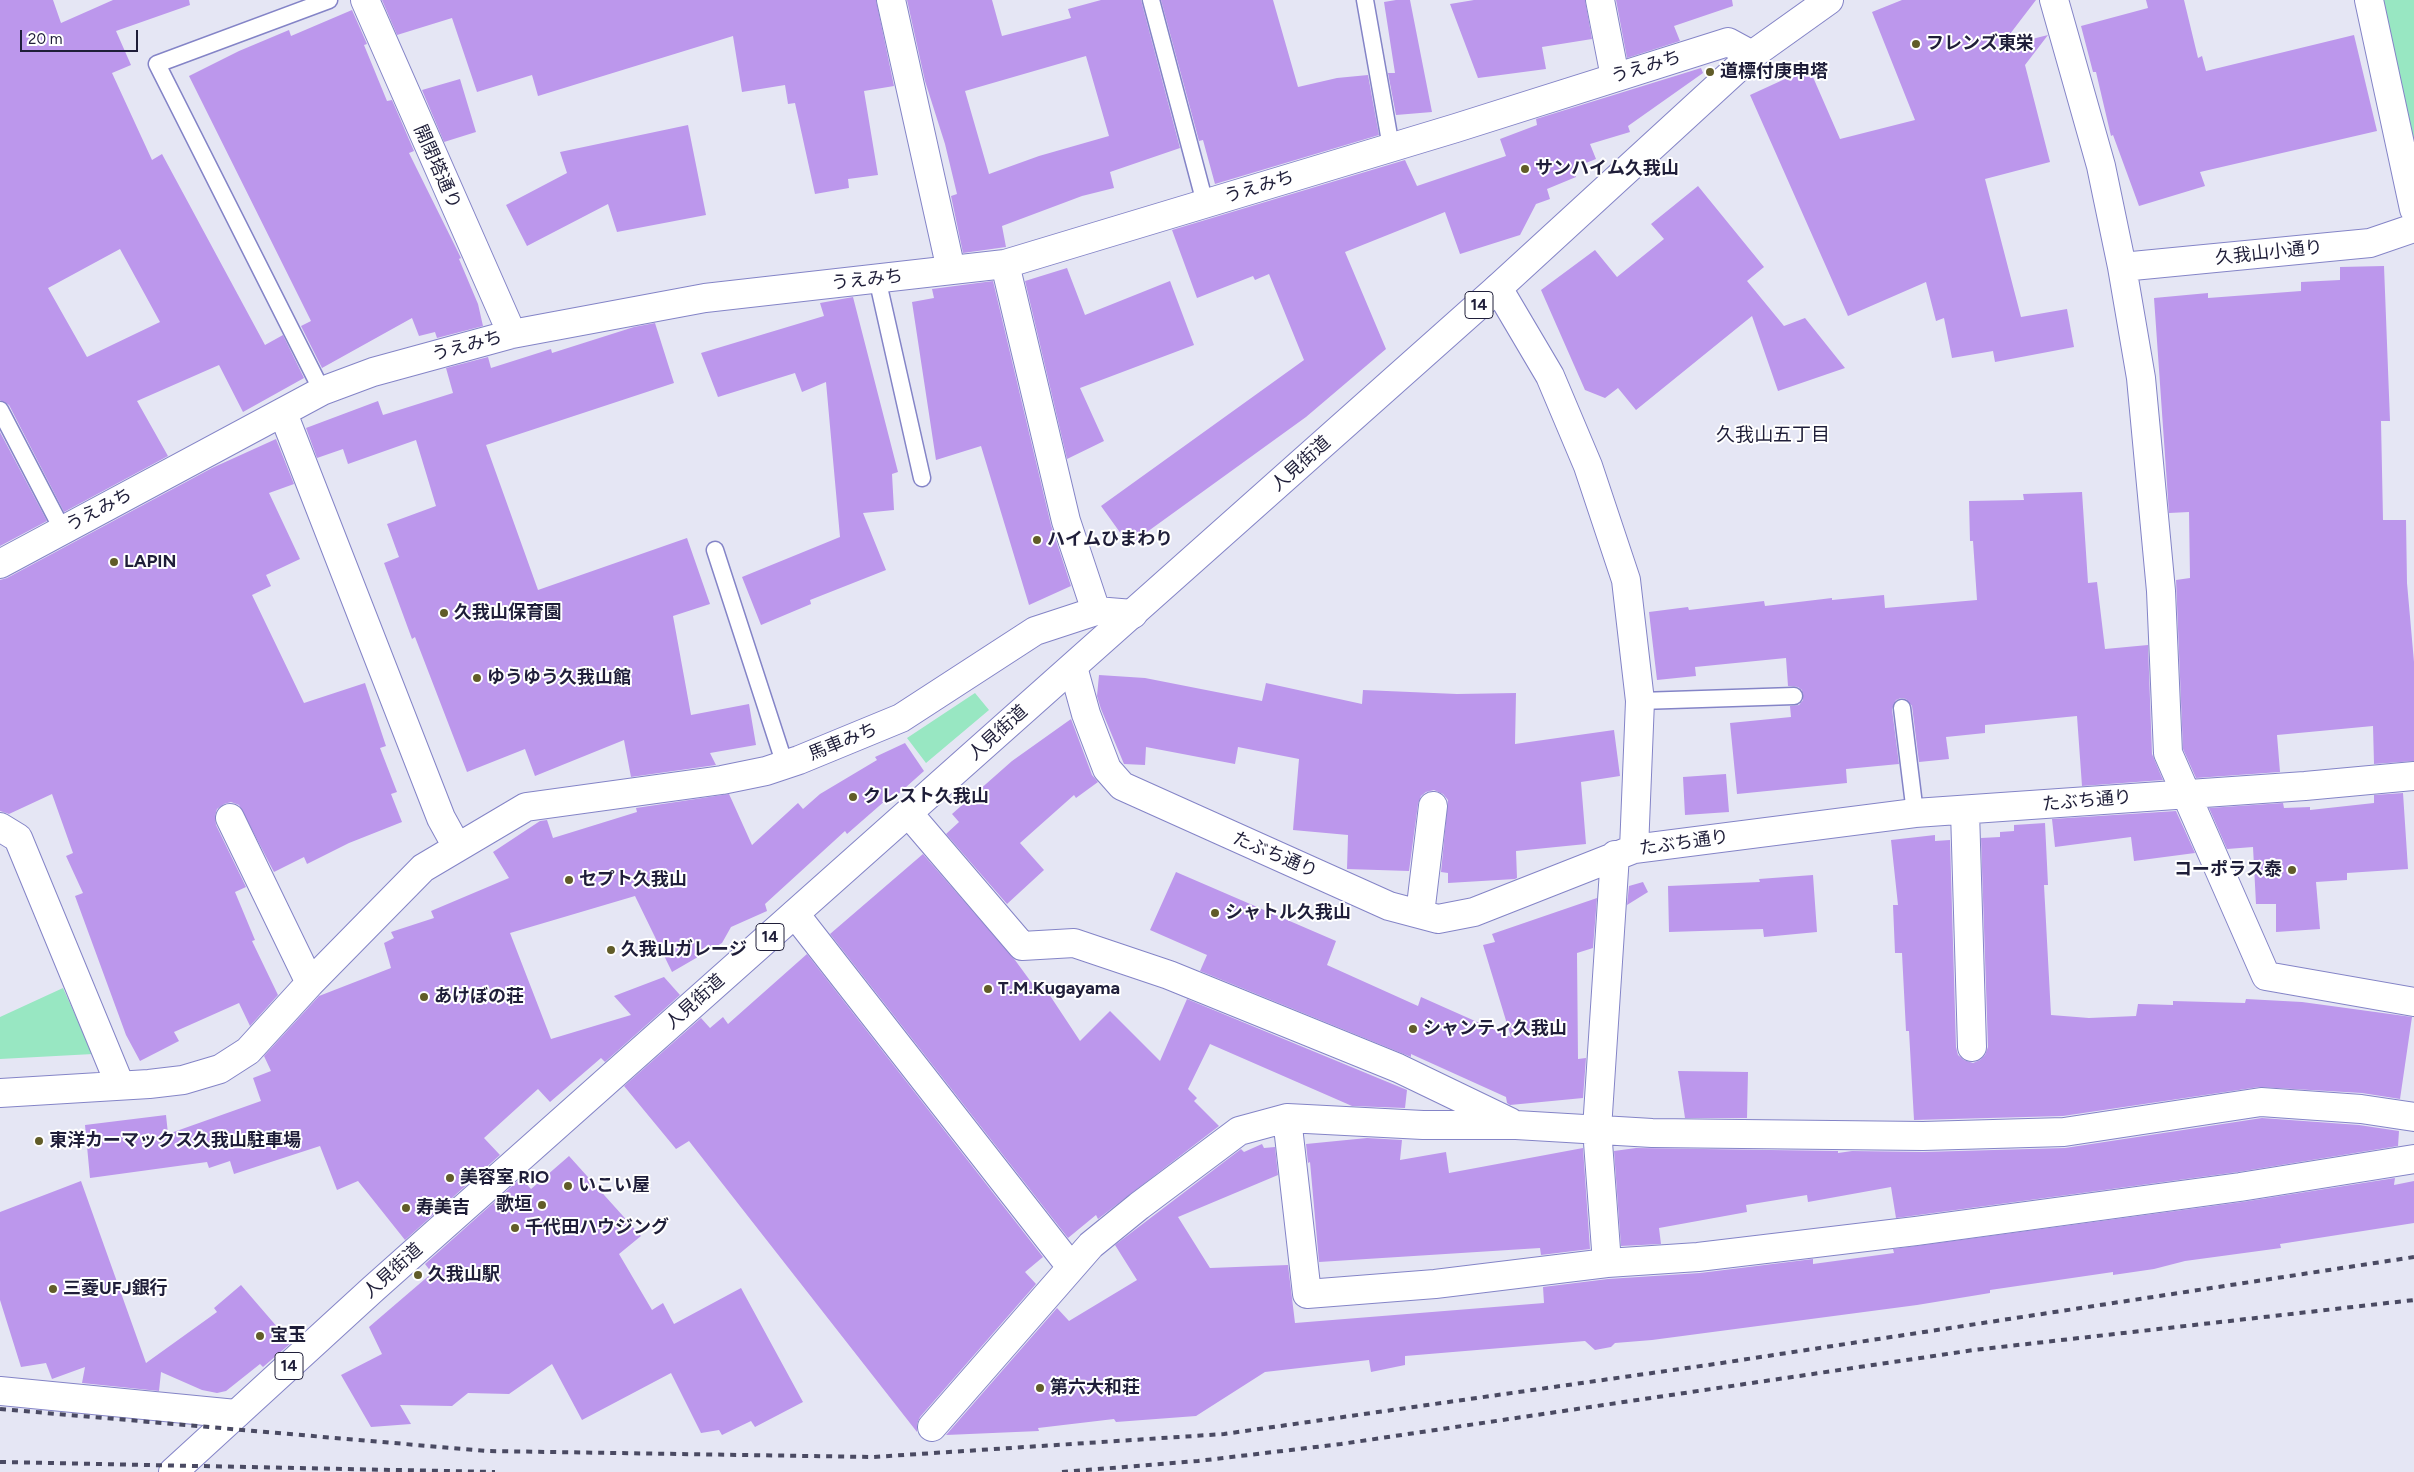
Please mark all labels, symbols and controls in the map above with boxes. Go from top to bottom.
scale bar [22,20,140,52]
text: 20 m [28,30,62,48]
place label: フレンズ東栄 [1926,33,2034,55]
marker: フレンズ東栄 [1910,38,1922,50]
street label: うえみち [1608,46,1684,88]
place label: 道標付庚申塔 [1720,61,1828,83]
marker: 道標付庚申塔 [1704,66,1716,78]
street label: 開閉塔通り [409,121,465,213]
place label: サンハイム久我山 [1535,158,1679,180]
marker: サンハイム久我山 [1519,163,1531,175]
street label: うえみち [1221,166,1297,208]
street label: 久我山小通り [2214,237,2324,269]
street label: うえみち [830,265,904,295]
road number: 14 [1465,292,1493,318]
street label: うえみち [429,326,505,366]
district label: 久我山五丁目 [1716,424,1830,446]
street label: 人見街道 [1267,432,1335,496]
street label: うえみち [62,484,136,536]
place label: ハイムひまわり [1047,529,1173,551]
marker: ハイムひまわり [1031,534,1043,546]
place label: LAPIN [124,551,176,573]
marker: LAPIN [108,556,120,568]
place label: 久我山保育園 [454,602,562,624]
marker: 久我山保育園 [438,607,450,619]
place label: ゆうゆう久我山館 [487,667,631,689]
marker: ゆうゆう久我山館 [471,672,483,684]
street label: 人見街道 [964,701,1032,765]
street label: 馬車みち [806,719,880,765]
place label: クレスト久我山 [863,786,989,808]
street label: たぶち通り [2041,786,2133,816]
marker: クレスト久我山 [847,791,859,803]
street label: たぶち通り [1638,826,1730,860]
street label: たぶち通り [1229,827,1321,883]
place label: コーポラス泰 [2174,859,2282,881]
marker: コーポラス泰 [2286,864,2298,876]
place label: セプト久我山 [579,869,687,891]
marker: セプト久我山 [563,874,575,886]
place label: シャトル久我山 [1225,902,1351,924]
marker: シャトル久我山 [1209,907,1221,919]
road number: 14 [756,924,784,950]
place label: 久我山ガレージ [621,939,747,961]
marker: 久我山ガレージ [605,944,617,956]
street label: 人見街道 [661,970,729,1034]
place label: T.M.Kugayama [998,978,1120,1000]
marker: T.M.Kugayama [982,983,994,995]
place label: あけぼの荘 [434,986,524,1008]
marker: あけぼの荘 [418,991,430,1003]
place label: シャンティ久我山 [1423,1018,1567,1040]
marker: シャンティ久我山 [1407,1023,1419,1035]
place label: 東洋カーマックス久我山駐車場 [49,1130,301,1152]
marker: 東洋カーマックス久我山駐車場 [33,1135,45,1147]
place label: 美容室 RIO [460,1167,549,1189]
marker: 美容室 RIO [444,1172,456,1184]
place label: いこい屋 [578,1175,650,1197]
marker: いこい屋 [562,1180,574,1192]
place label: 歌垣 [496,1194,532,1216]
place label: 寿美吉 [416,1197,470,1219]
marker: 歌垣 [536,1199,548,1211]
marker: 寿美吉 [400,1202,412,1214]
place label: 千代田ハウジング [525,1217,669,1239]
marker: 千代田ハウジング [509,1222,521,1234]
street label: 人見街道 [359,1239,427,1303]
place label: 久我山駅 [428,1264,500,1286]
marker: 久我山駅 [412,1269,424,1281]
place label: 三菱UFJ銀行 [63,1278,168,1300]
marker: 三菱UFJ銀行 [47,1283,59,1295]
place label: 宝玉 [270,1325,306,1347]
marker: 宝玉 [254,1330,266,1342]
road number: 14 [275,1352,303,1380]
place label: 第六大和荘 [1050,1377,1140,1399]
marker: 第六大和荘 [1034,1382,1046,1394]

